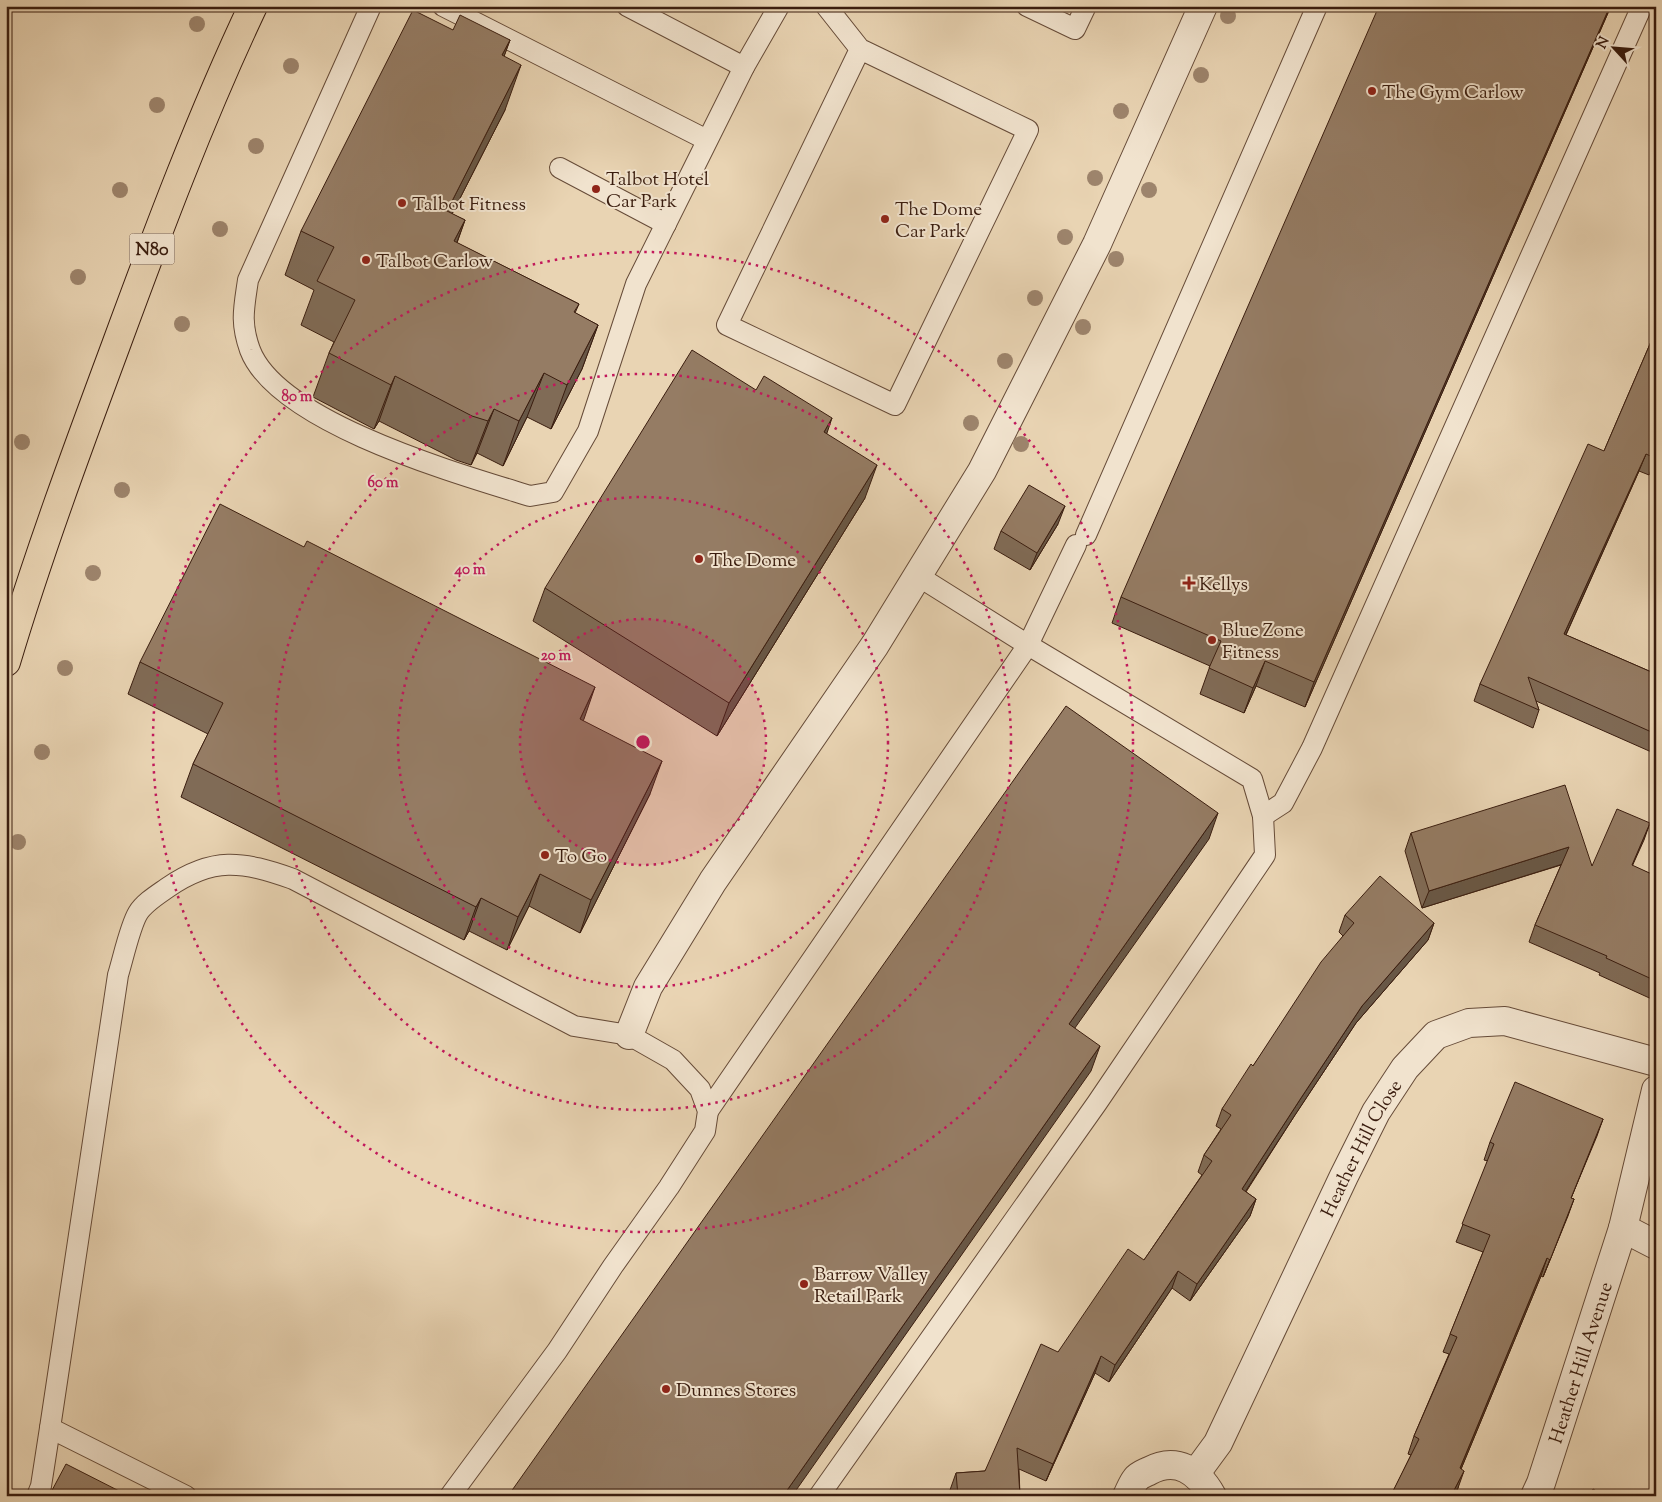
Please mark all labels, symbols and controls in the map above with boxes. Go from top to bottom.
north arrow [1590,22,1640,72]
text: N [1593,34,1616,53]
place label: The Gym Carlow [1382,80,1524,107]
marker: The Gym Carlow [1366,85,1378,97]
place label: Talbot Hotel Car Park [606,167,709,216]
marker: Talbot Hotel Car Park [590,183,602,195]
place label: Talbot Fitness [412,192,526,219]
marker: Talbot Fitness [396,197,408,209]
place label: The Dome Car Park [895,197,982,246]
marker: The Dome Car Park [879,213,891,225]
road number: N80 [130,233,174,264]
place label: Talbot Carlow [376,249,493,276]
marker: Talbot Carlow [360,254,372,266]
text: 80 m [281,387,313,408]
text: 60 m [368,473,399,494]
place label: The Dome [709,548,796,575]
marker: The Dome [693,553,705,565]
text: 40 m [454,560,486,581]
place label: Kellys [1199,572,1248,599]
marker: Kellys [1183,577,1195,589]
place label: Blue Zone Fitness [1222,618,1304,667]
marker: Blue Zone Fitness [1206,634,1218,646]
text: 20 m [541,646,572,667]
centre of rings [634,733,652,751]
place label: To Go [555,844,607,871]
marker: To Go [539,849,551,861]
street label: Heather Hill Close [1315,1075,1410,1222]
place label: Barrow Valley Retail Park [814,1262,929,1311]
marker: Barrow Valley Retail Park [798,1278,810,1290]
street label: Heather Hill Avenue [1543,1279,1621,1448]
place label: Dunnes Stores [676,1378,796,1405]
marker: Dunnes Stores [660,1383,672,1395]

